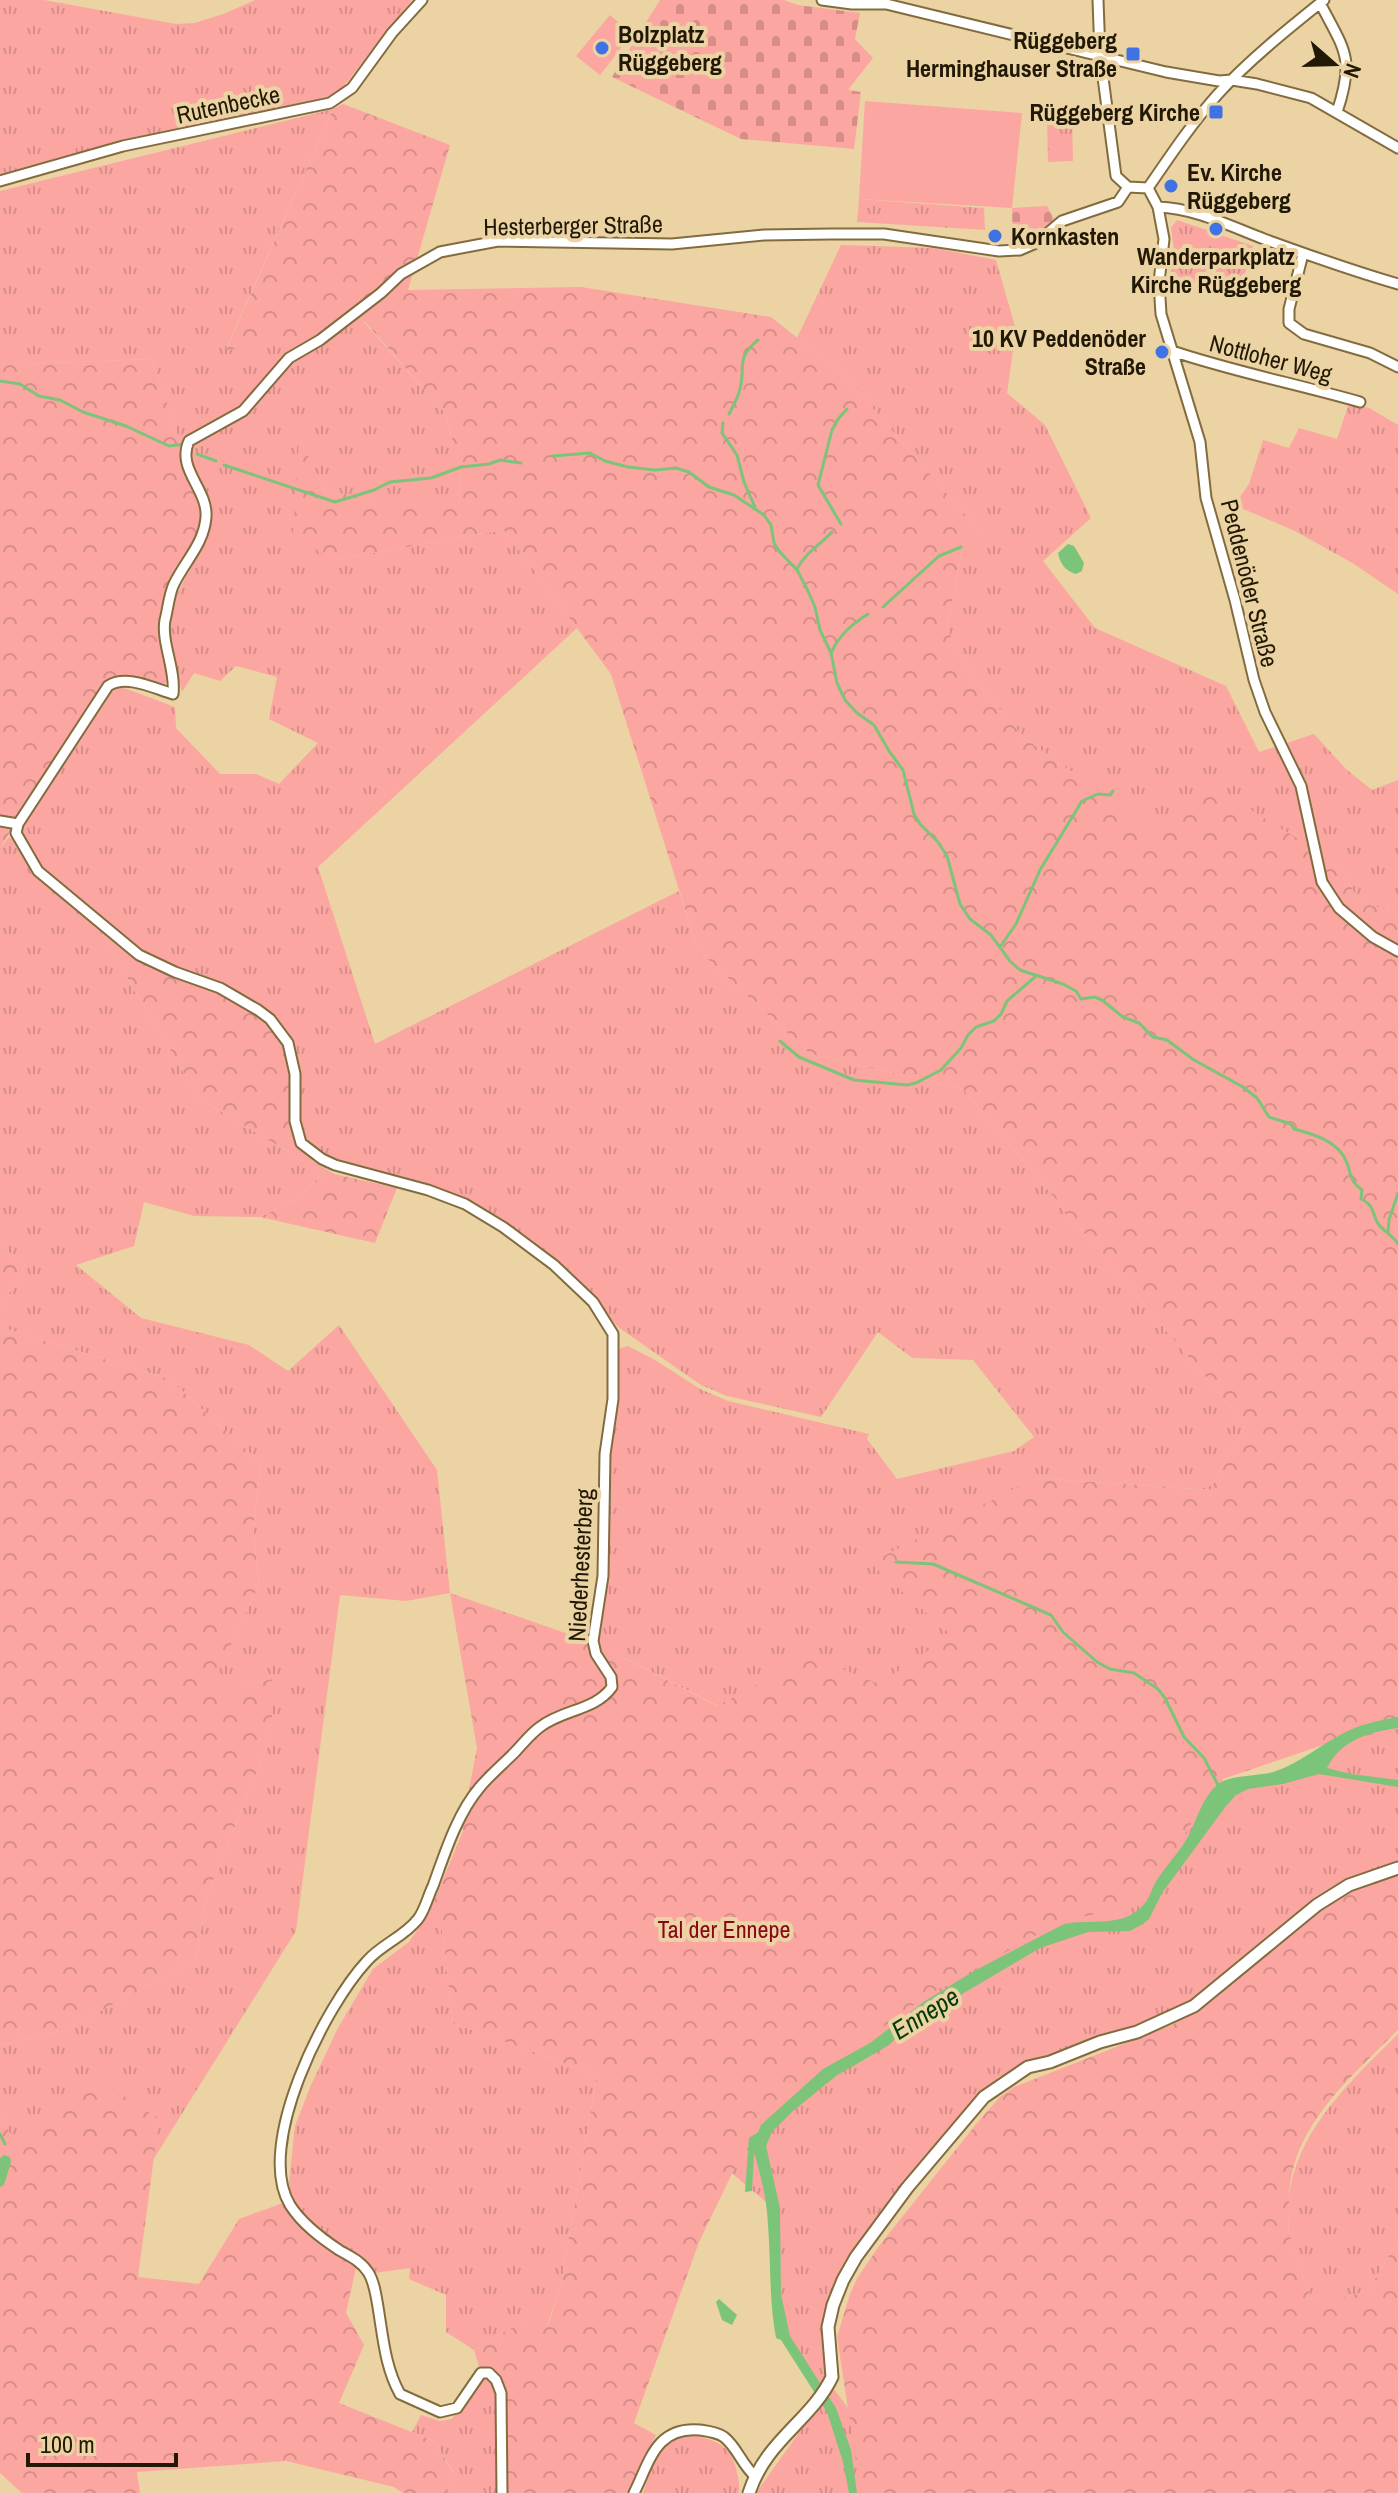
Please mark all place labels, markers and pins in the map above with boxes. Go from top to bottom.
place label: Bolzplatz Rüggeberg [618,18,722,78]
place label: Rüggeberg Herminghauser Straße [906,24,1117,84]
marker: Bolzplatz Rüggeberg [593,39,611,57]
marker: Rüggeberg Herminghauser Straße [1124,45,1142,63]
place label: Rüggeberg Kirche [1029,96,1200,128]
marker: Rüggeberg Kirche [1207,103,1225,121]
place label: Ev. Kirche Rüggeberg [1187,156,1291,216]
marker: Ev. Kirche Rüggeberg [1162,177,1180,195]
place label: Kornkasten [1011,220,1119,252]
marker: Wanderparkplatz Kirche Rüggeberg [1207,220,1225,238]
marker: Kornkasten [986,227,1004,245]
place label: Wanderparkplatz Kirche Rüggeberg [1131,240,1301,300]
place label: 10 KV Peddenöder Straße [972,322,1146,382]
marker: 10 KV Peddenöder Straße [1153,343,1171,361]

